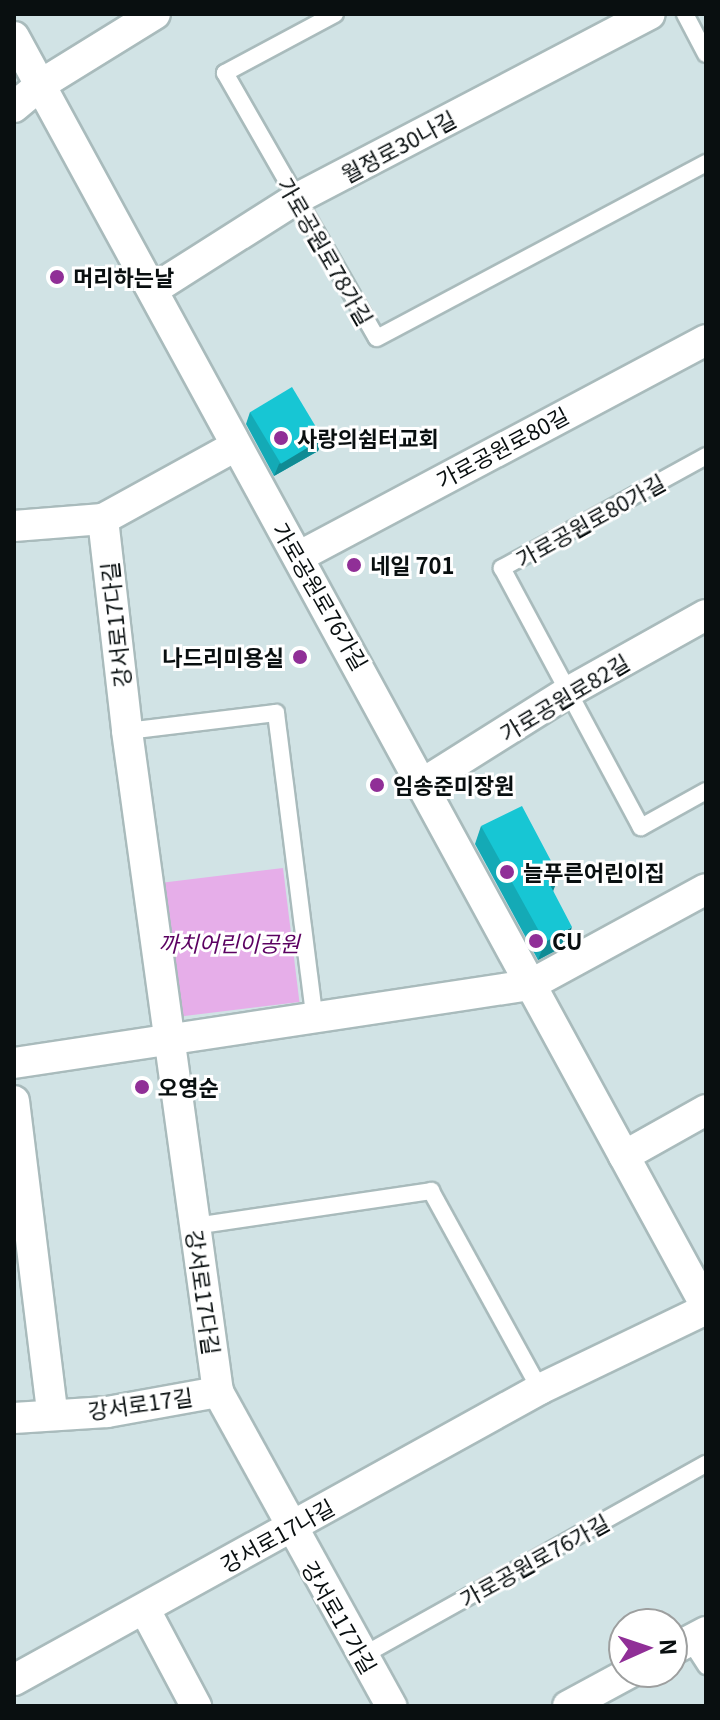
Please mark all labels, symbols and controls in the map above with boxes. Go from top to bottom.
street label: 월정로30나길 [336,105,460,187]
street label: 가로공원로78가길 [273,172,379,330]
place label: 머리하는날 [73,264,174,290]
marker: 머리하는날 [48,268,66,286]
street label: 가로공원로80길 [431,401,573,493]
place label: 사랑의쉼터교회 [297,425,439,451]
marker: 사랑의쉼터교회 [272,429,290,447]
street label: 가로공원로80가길 [511,468,669,572]
street label: 가로공원로76가길 [268,517,374,675]
place label: 네일 701 [370,552,454,578]
marker: 네일 701 [345,556,363,574]
street label: 강서로17다길 [95,561,135,689]
place label: 나드리미용실 [163,644,284,670]
marker: 나드리미용실 [291,648,309,666]
street label: 가로공원로82길 [495,648,633,746]
place label: 임송준미장원 [393,772,514,798]
marker: 임송준미장원 [368,776,386,794]
place label: 늘푸른어린이집 [523,859,665,885]
marker: 늘푸른어린이집 [498,863,516,881]
place label: CU [552,928,582,954]
park label: 까치어린이공원 [158,930,300,956]
marker: CU [527,932,545,950]
place label: 오영순 [158,1074,219,1100]
marker: 오영순 [133,1078,151,1096]
street label: 강서로17다길 [182,1228,226,1356]
street label: 강서로17길 [86,1383,194,1423]
street label: 강서로17나길 [216,1493,338,1577]
street label: 가로공원로76가길 [455,1508,613,1612]
street label: 강서로17가길 [297,1556,383,1678]
north arrow [608,1608,688,1688]
text: N [654,1638,686,1656]

